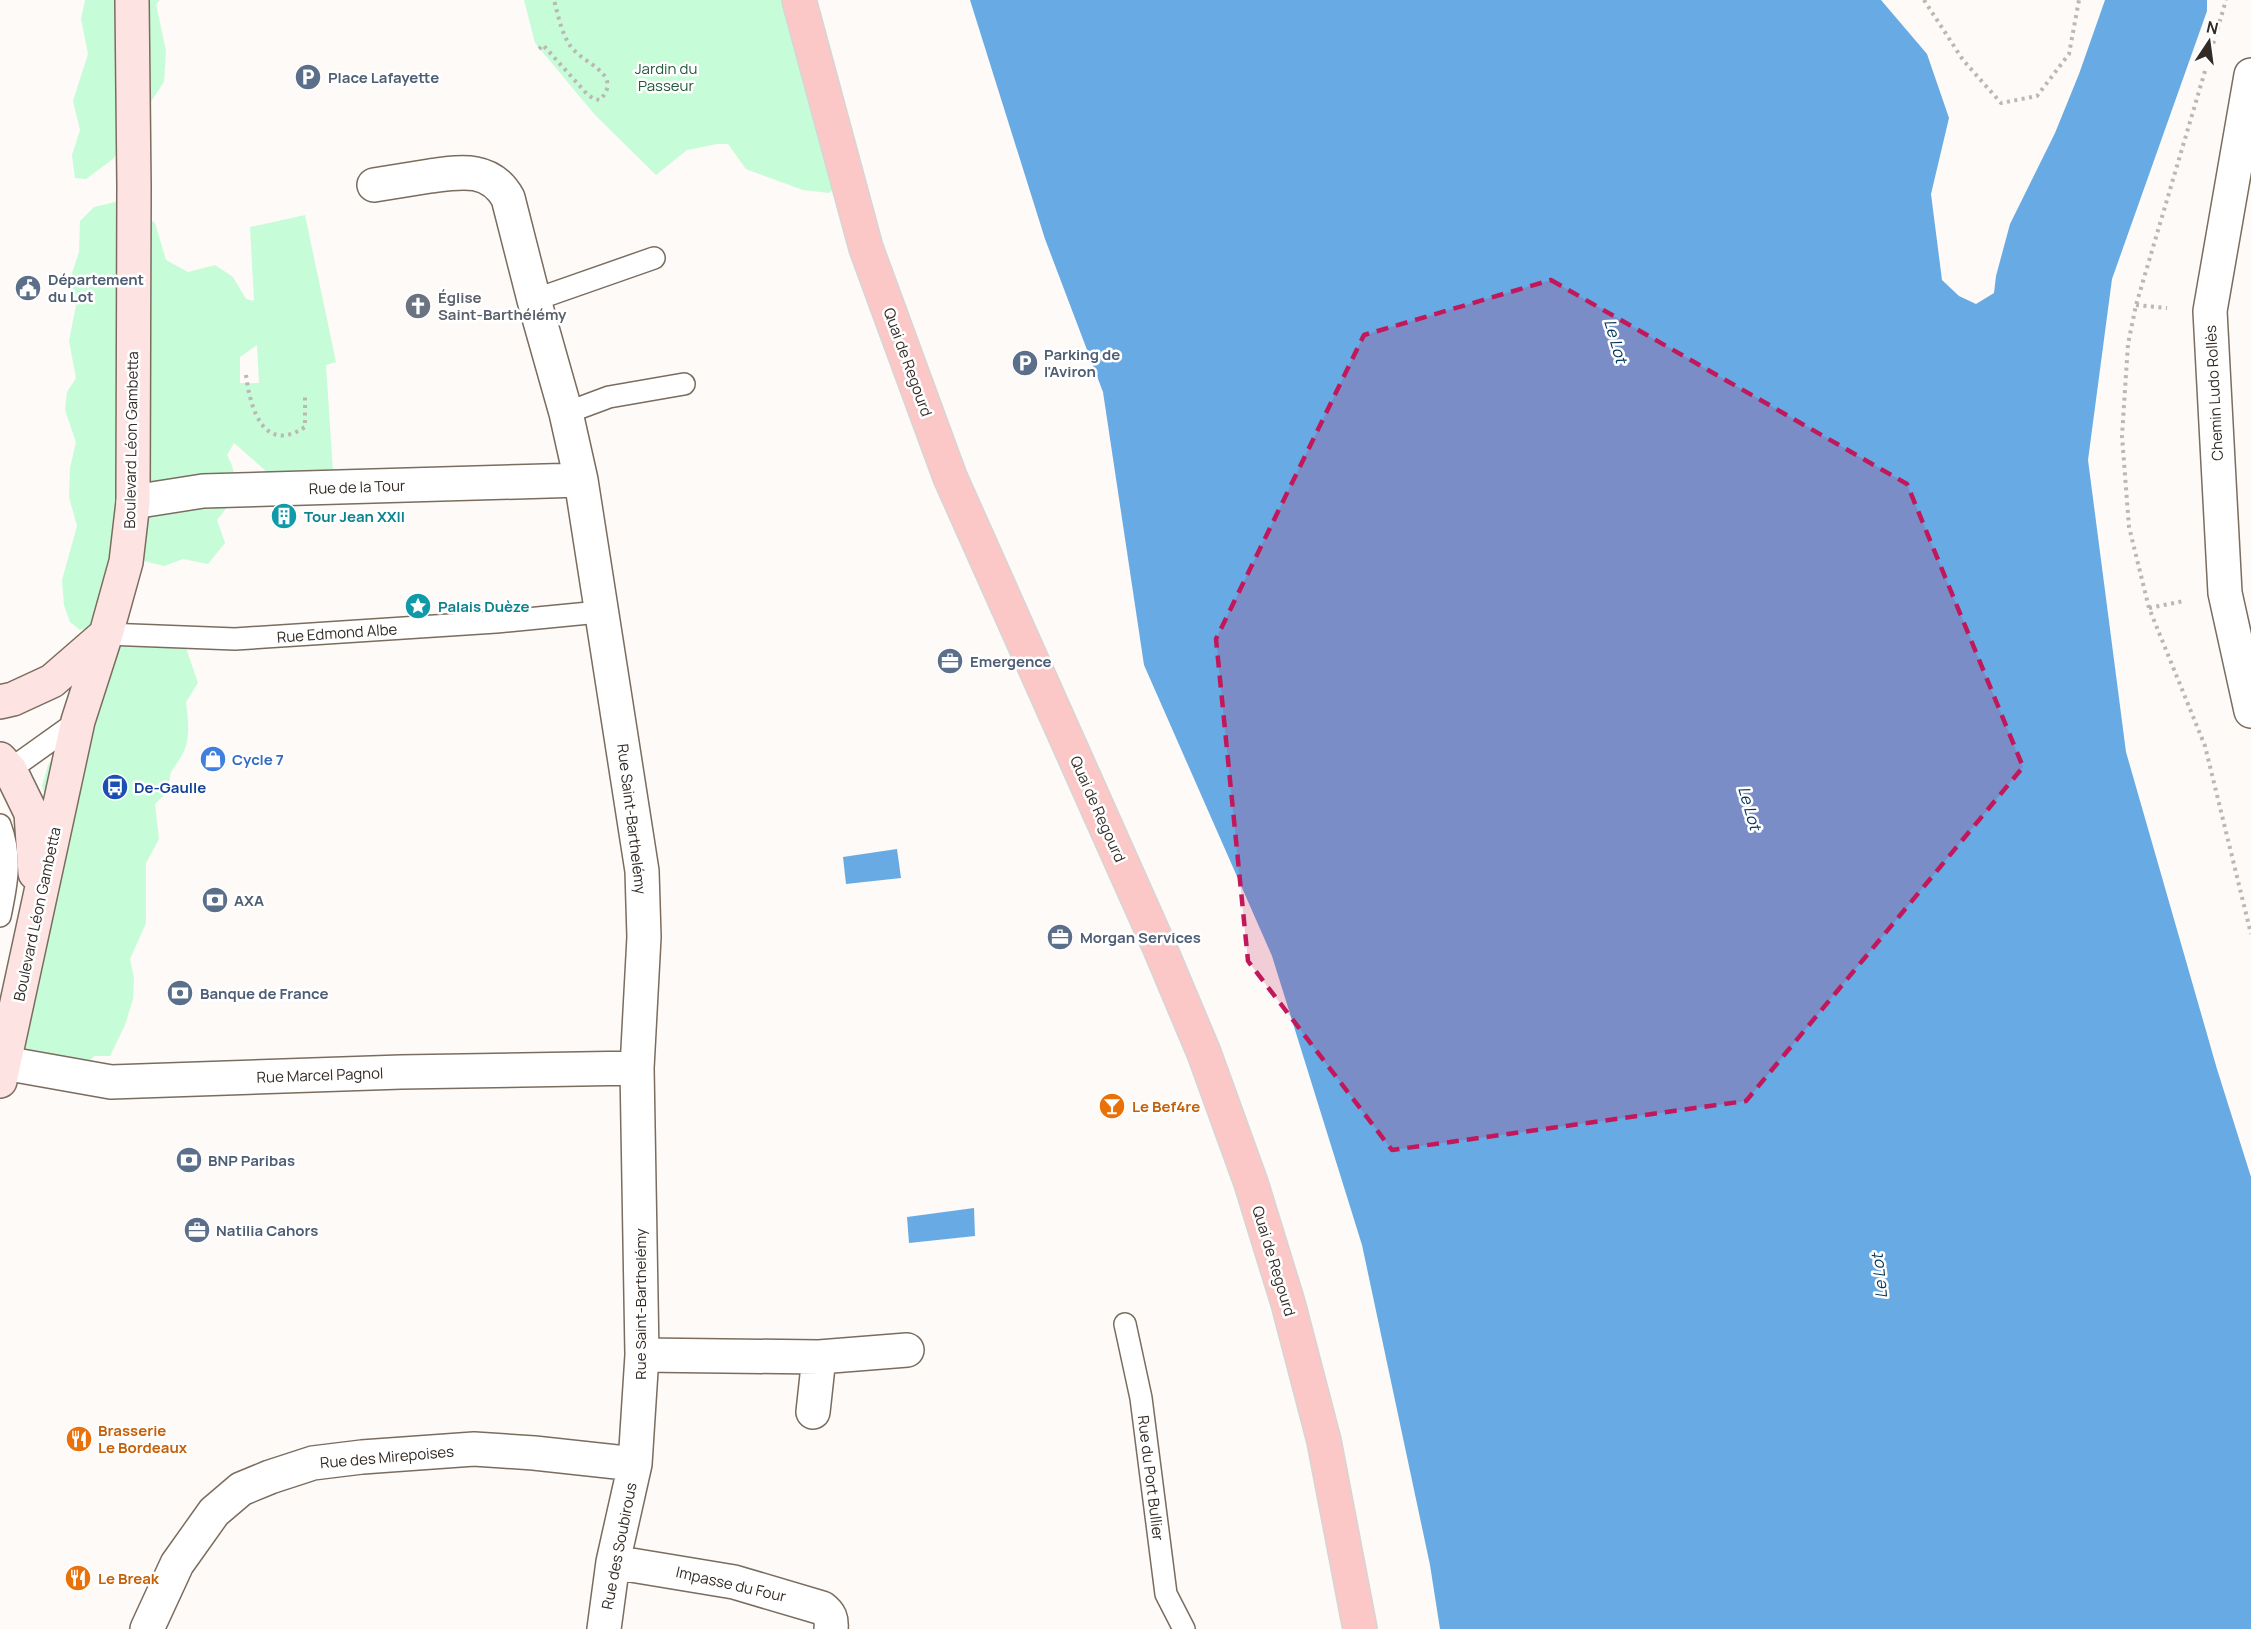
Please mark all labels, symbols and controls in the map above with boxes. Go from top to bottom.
north arrow [2179,12,2239,72]
text: N [2204,15,2220,39]
park label: Jardin du Passeur [635,58,697,96]
parking icon: Place Lafayette [293,62,323,92]
place label: Place Lafayette [328,67,439,88]
place label: Département du Lot [48,269,144,307]
public building icon: Département du Lot [13,273,43,303]
place label: Église Saint-Barthélémy [438,287,567,325]
church icon: Église Saint-Barthélémy [403,291,433,321]
street label: Quai de Regourd [879,305,937,419]
water label: Le Lot [1599,316,1633,367]
street label: Chemin Ludo Rollès [2200,325,2228,461]
place label: Parking de l'Aviron [1044,344,1120,382]
parking icon: Parking de l'Aviron [1010,348,1040,378]
street label: Boulevard Léon Gambetta [119,351,143,529]
street label: Rue de la Tour [308,475,406,499]
building icon: Tour Jean XXII [269,501,299,531]
place label: Tour Jean XXII [304,506,405,527]
place icon: Palais Duèze [403,591,433,621]
place label: Palais Duèze [438,596,530,617]
street label: Rue Edmond Albe [276,618,398,648]
office icon: Emergence [935,646,965,676]
place label: Emergence [970,651,1052,672]
street label: Rue Saint-Barthelémy [612,743,652,896]
shop icon: Cycle 7 [198,744,228,774]
place label: Cycle 7 [232,749,284,770]
street label: Quai de Regourd [1065,753,1131,865]
bus stop icon: De-Gaulle [100,772,130,802]
place label: De-Gaulle [134,777,206,798]
water label: Le Lot [1733,783,1767,834]
street label: Boulevard Léon Gambetta [8,825,66,1003]
bank icon: AXA [200,885,230,915]
place label: AXA [234,890,264,911]
office icon: Morgan Services [1045,922,1075,952]
place label: Morgan Services [1080,927,1201,948]
bank icon: Banque de France [165,978,195,1008]
place label: Banque de France [200,983,328,1004]
street label: Rue Marcel Pagnol [256,1062,384,1088]
bar icon: Le Bef4re [1097,1091,1127,1121]
place label: Le Bef4re [1132,1096,1200,1117]
bank icon: BNP Paribas [174,1145,204,1175]
place label: BNP Paribas [208,1150,295,1171]
street label: Quai de Regourd [1247,1203,1301,1319]
office icon: Natilia Cahors [182,1215,212,1245]
place label: Natilia Cahors [216,1220,318,1241]
street label: Rue Saint-Barthelémy [630,1228,651,1380]
water label: Le Lot [1866,1251,1892,1299]
street label: Rue du Port Bullier [1133,1414,1169,1542]
place label: Brasserie Le Bordeaux [98,1420,188,1458]
restaurant icon: Brasserie Le Bordeaux [64,1424,94,1454]
street label: Rue des Mirepoises [319,1441,455,1473]
street label: Rue des Soubirous [596,1481,642,1611]
street label: Impasse du Four [674,1561,789,1607]
restaurant icon: Le Break [63,1563,93,1593]
place label: Le Break [98,1568,160,1589]

